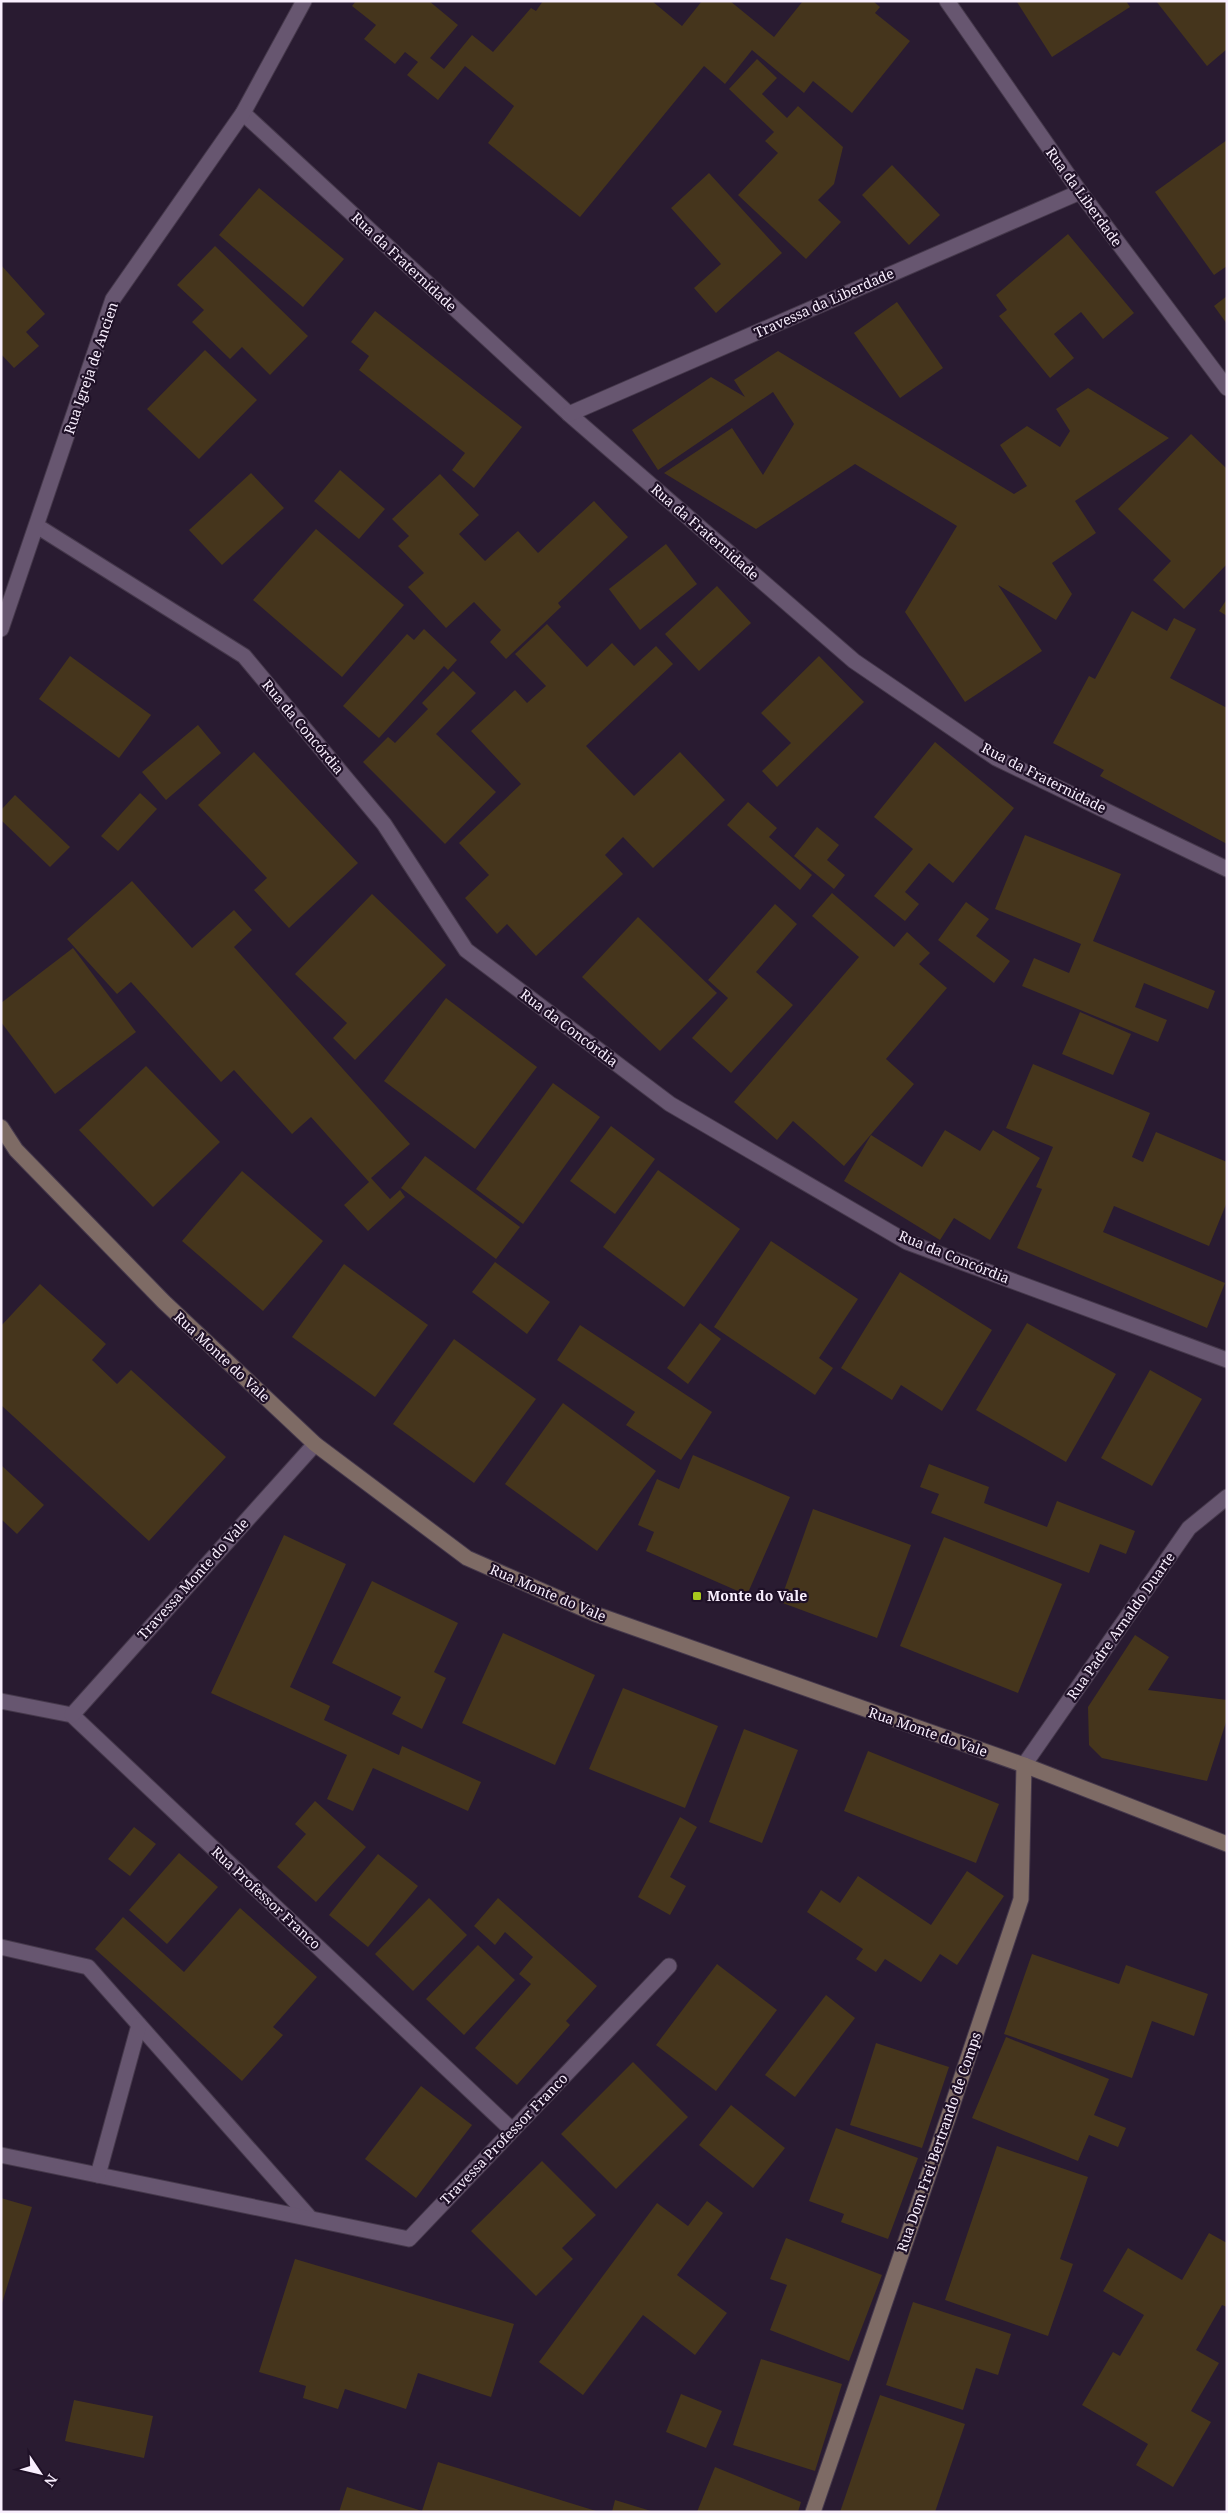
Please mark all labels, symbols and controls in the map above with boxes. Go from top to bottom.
street label: Rua da Liberdade [1042,143,1127,250]
street label: Rua da Fraternidade [348,208,461,315]
street label: Travessa da Liberdade [751,263,897,342]
street label: Rua Igreja de Ancien [59,299,122,436]
street label: Rua da Fraternidade [647,479,763,584]
street label: Rua da Concórdia [258,675,349,778]
street label: Rua da Fraternidade [979,738,1110,817]
street label: Rua da Concórdia [516,985,622,1071]
street label: Rua da Concórdia [896,1226,1013,1287]
street label: Rua Monte do Vale [170,1307,274,1406]
street label: Travessa Monte do Vale [133,1514,252,1644]
street label: Rua Padre Arnaldo Duarte [1062,1548,1179,1703]
street label: Rua Monte do Vale [487,1559,609,1626]
place label: Monte do Vale [707,1586,807,1605]
marker: Monte do Vale [691,1590,703,1602]
street label: Rua Monte do Vale [866,1702,990,1761]
street label: Rua Professor Franco [208,1842,325,1953]
street label: Rua Dom Frei Bertrando de Comps [892,2029,985,2254]
street label: Travessa Professor Franco [436,2069,572,2208]
north arrow [15,2448,65,2498]
text: N [40,2471,62,2491]

